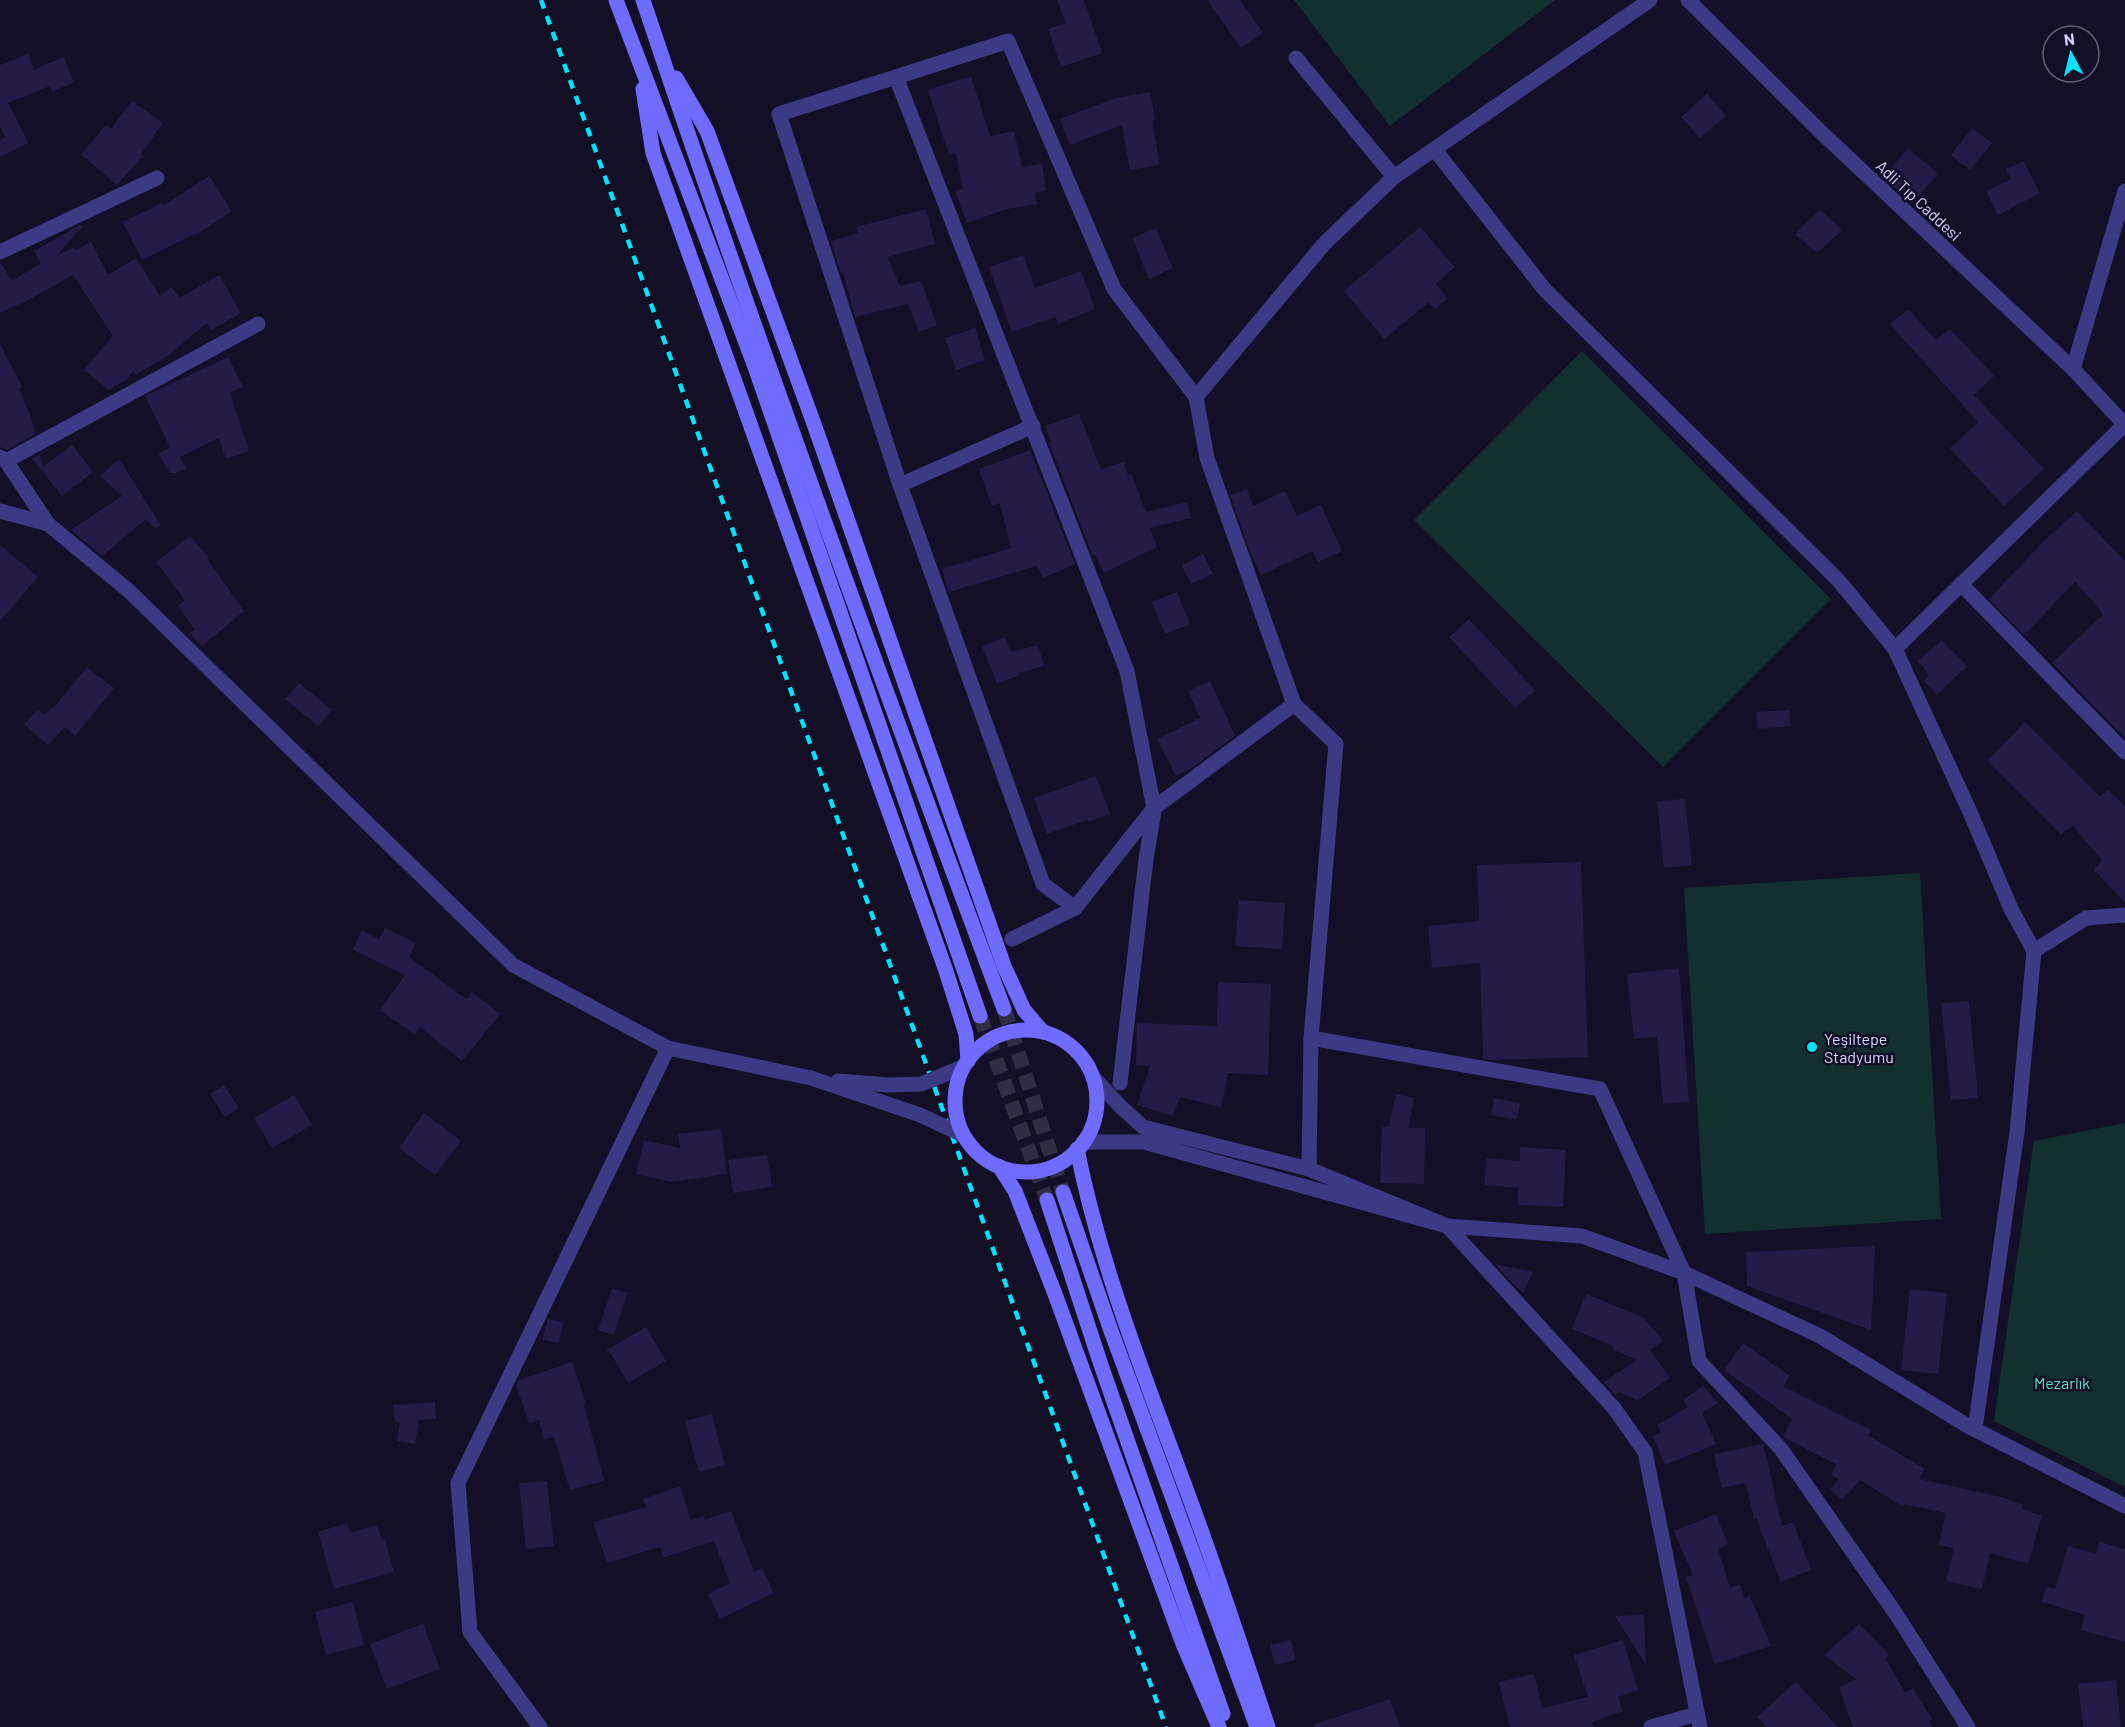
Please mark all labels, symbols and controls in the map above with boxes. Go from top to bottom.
north arrow [2041,24,2101,84]
text: N [2063,29,2076,49]
street label: Adli Tıp Caddesi [1873,156,1965,244]
place label: Yeşiltepe Stadyumu [1824,1029,1894,1066]
marker: Yeşiltepe Stadyumu [1805,1040,1819,1054]
park label: Mezarlık [2034,1373,2090,1392]

